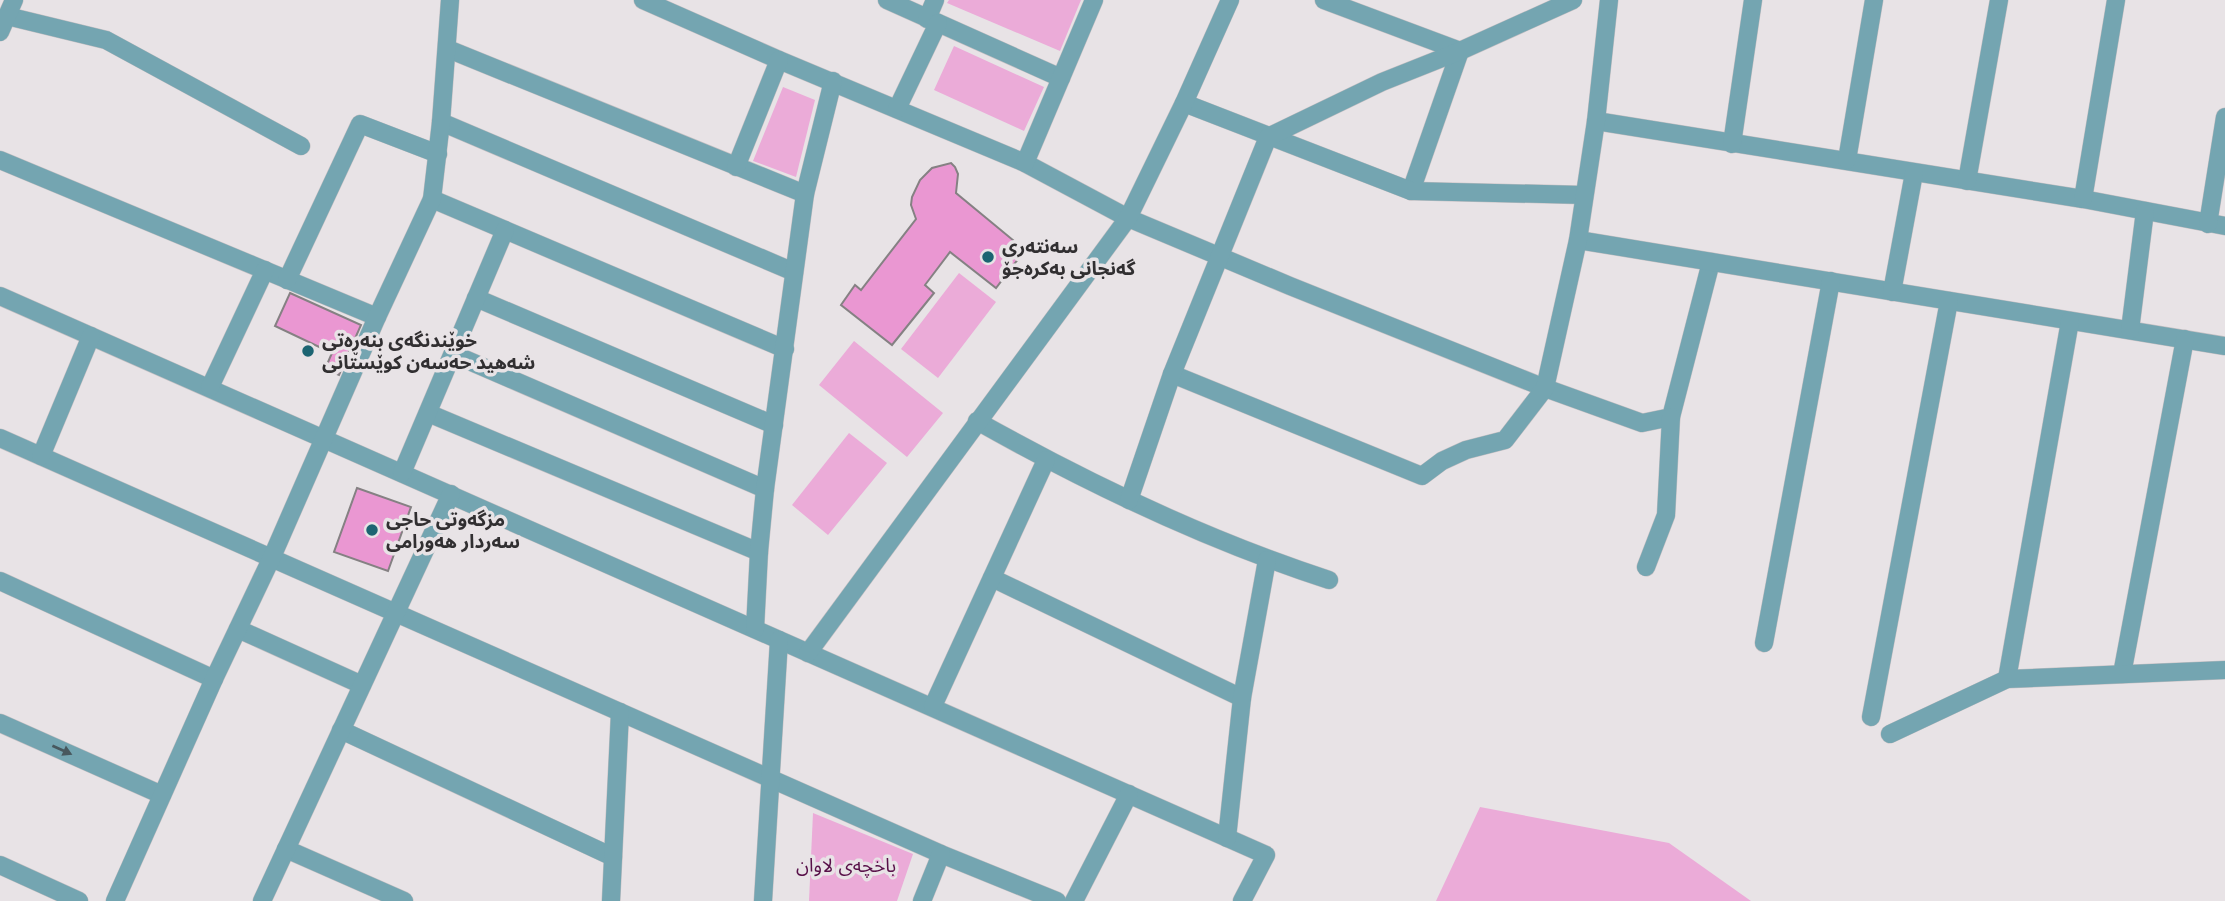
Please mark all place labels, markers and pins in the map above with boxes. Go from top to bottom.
place label: سەنتەری گەنجانی بەکرەجۆ [1002,235,1136,280]
marker: سەنتەری گەنجانی بەکرەجۆ [980,249,996,265]
place label: خوێندنگەی بنەڕەتی شەهید حەسەن کوێستانی [322,329,535,374]
marker: خوێندنگەی بنەڕەتی شەهید حەسەن کوێستانی [300,343,316,359]
place label: مزگەوتی حاجی سەردار هەورامی [386,508,520,553]
marker: مزگەوتی حاجی سەردار هەورامی [364,522,380,538]

